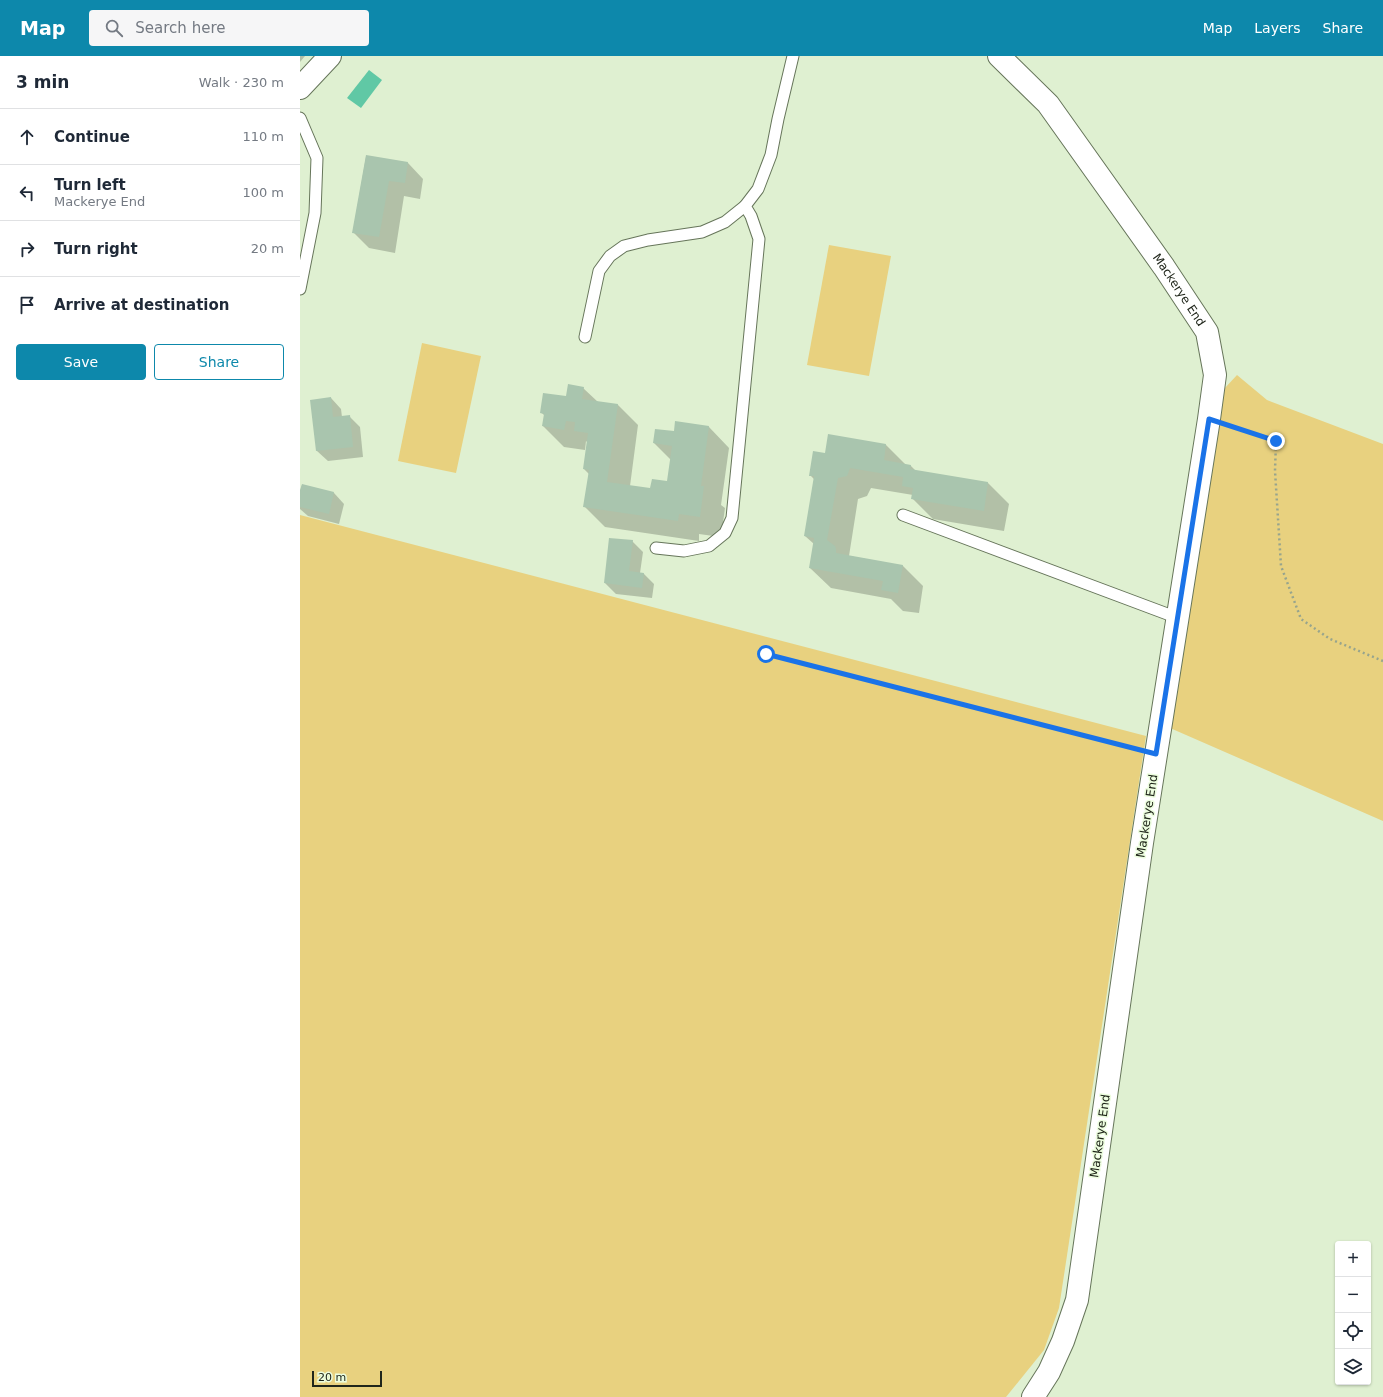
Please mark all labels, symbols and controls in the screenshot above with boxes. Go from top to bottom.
search box [89,10,369,46]
text: Map [20,17,65,39]
icon: search [103,17,125,39]
text: Search here [135,19,225,37]
text: Map [1203,20,1232,36]
text: Layers [1254,20,1301,36]
text: Share [1323,20,1363,36]
text: 3 min [16,72,69,92]
text: Walk · 230 m [199,75,284,90]
icon: ahead [16,126,38,148]
text: Continue [54,128,130,146]
text: 110 m [242,129,284,144]
text: Turn left [54,176,126,194]
icon: left [16,182,38,204]
text: 100 m [242,185,284,200]
text: Mackerye End [54,194,145,209]
icon: right [16,238,38,260]
text: Turn right [54,240,138,258]
text: 20 m [251,241,284,256]
street label: Mackerye End [1150,251,1208,329]
icon: arrive [16,294,38,316]
text: Arrive at destination [54,296,229,314]
button: Save [16,344,146,380]
button: Share [154,344,284,380]
route end [1267,432,1285,450]
route start [757,645,775,663]
street label: Mackerye End [1133,773,1161,859]
street label: Mackerye End [1087,1093,1113,1179]
map controls [1335,1241,1371,1385]
button: + [1335,1241,1371,1277]
button: − [1335,1277,1371,1313]
button: locate [1335,1313,1371,1349]
button: layers [1335,1349,1371,1385]
scale bar [312,1369,382,1388]
text: 20 m [318,1371,346,1384]

